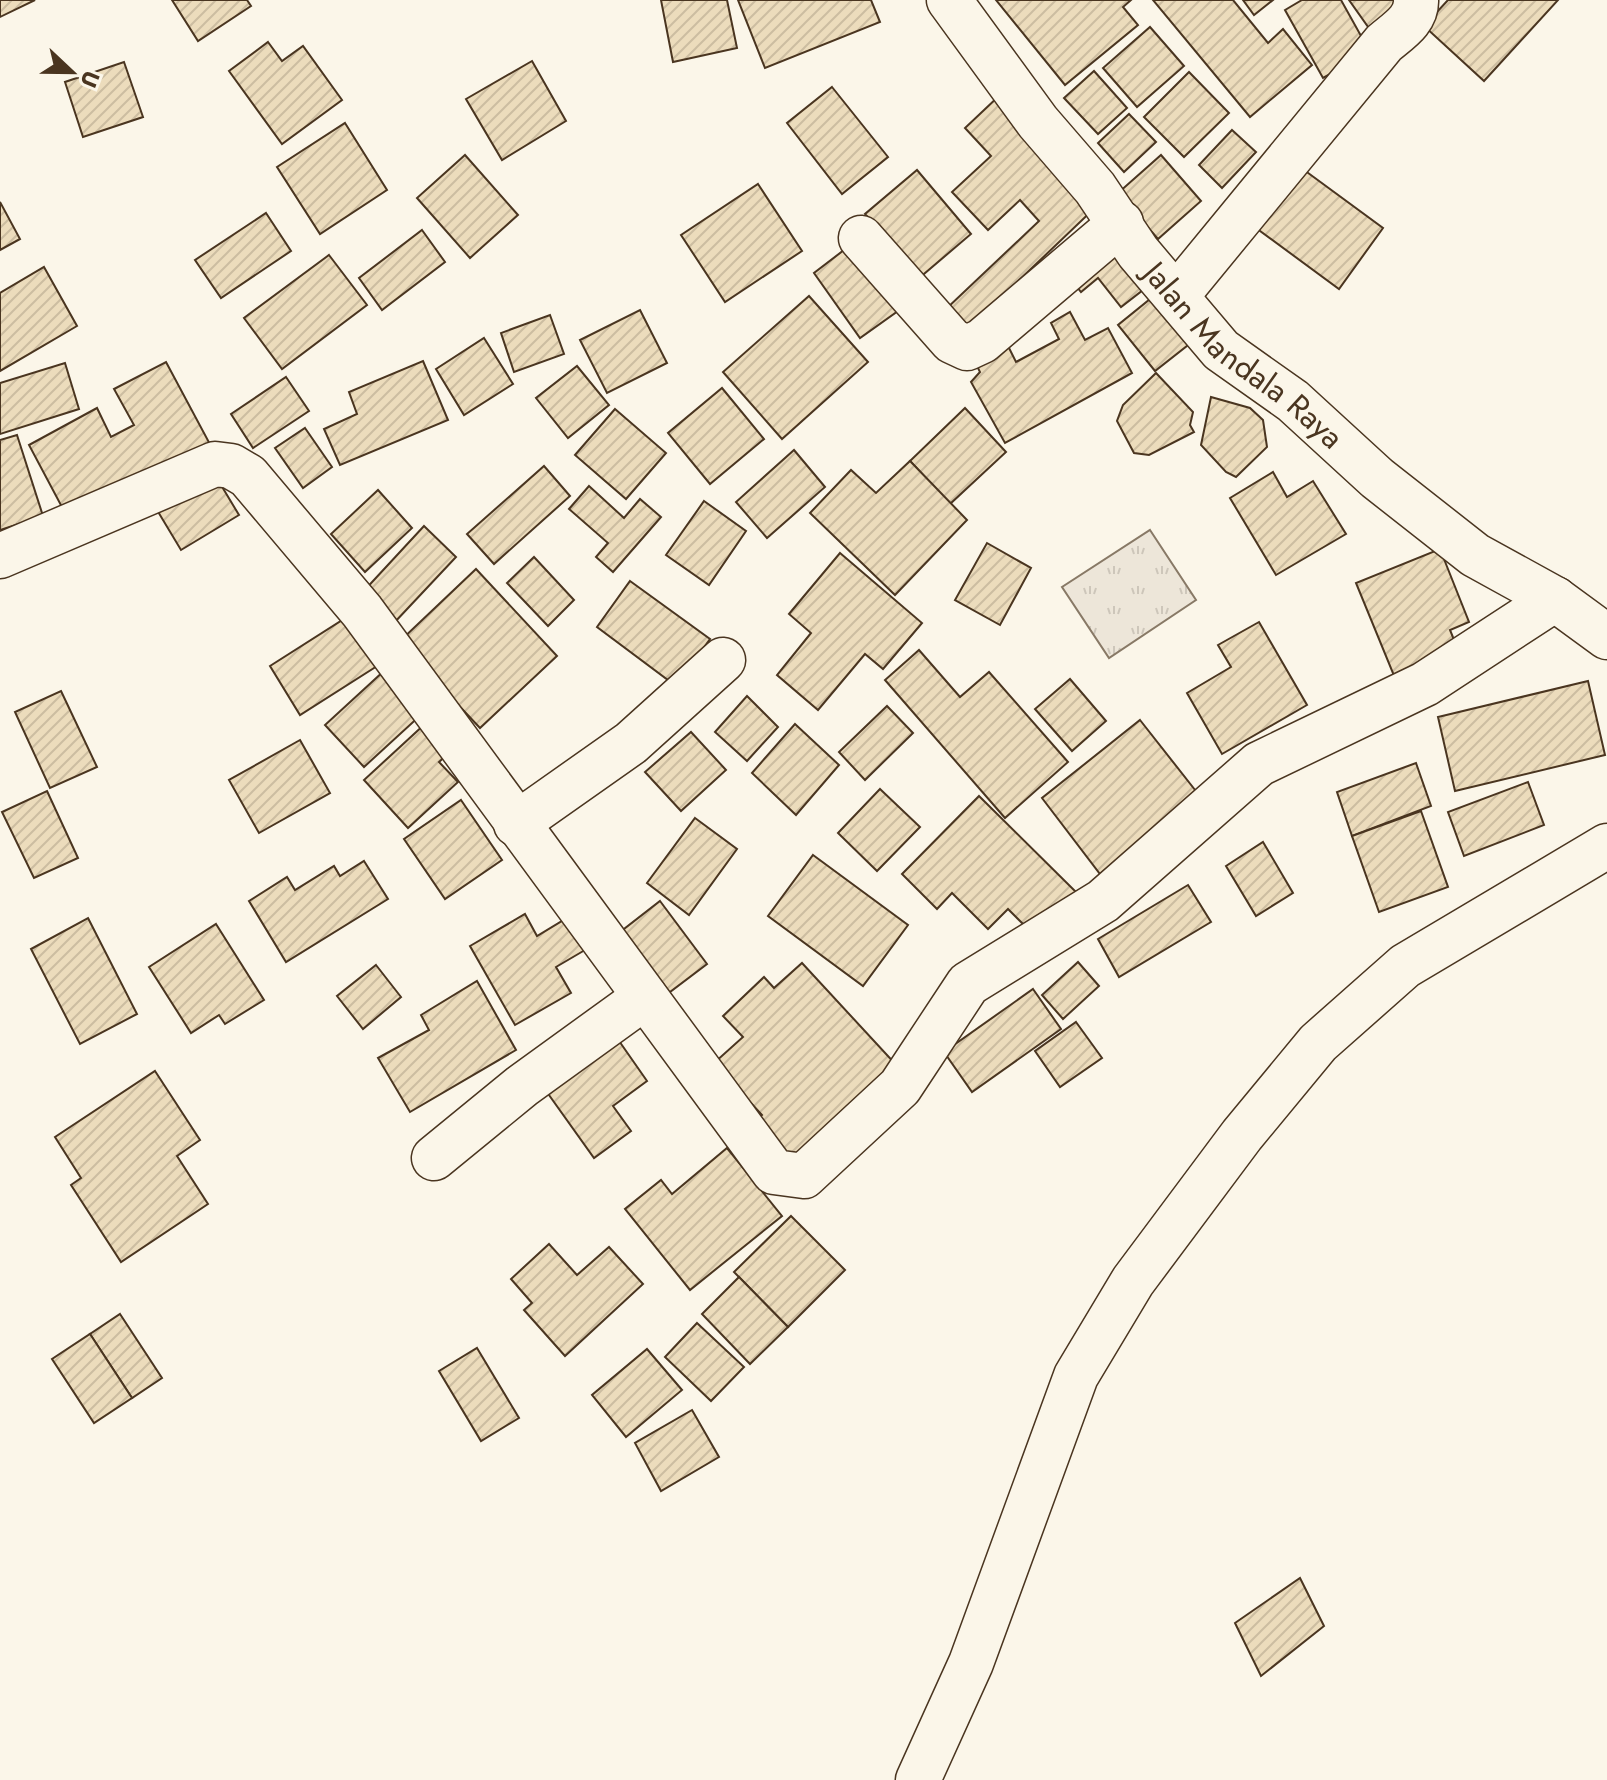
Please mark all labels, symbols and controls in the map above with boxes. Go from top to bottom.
north arrow [32,32,112,112]
text: U [73,66,108,93]
street label: Jalan Mandala Raya [1130,249,1354,460]

